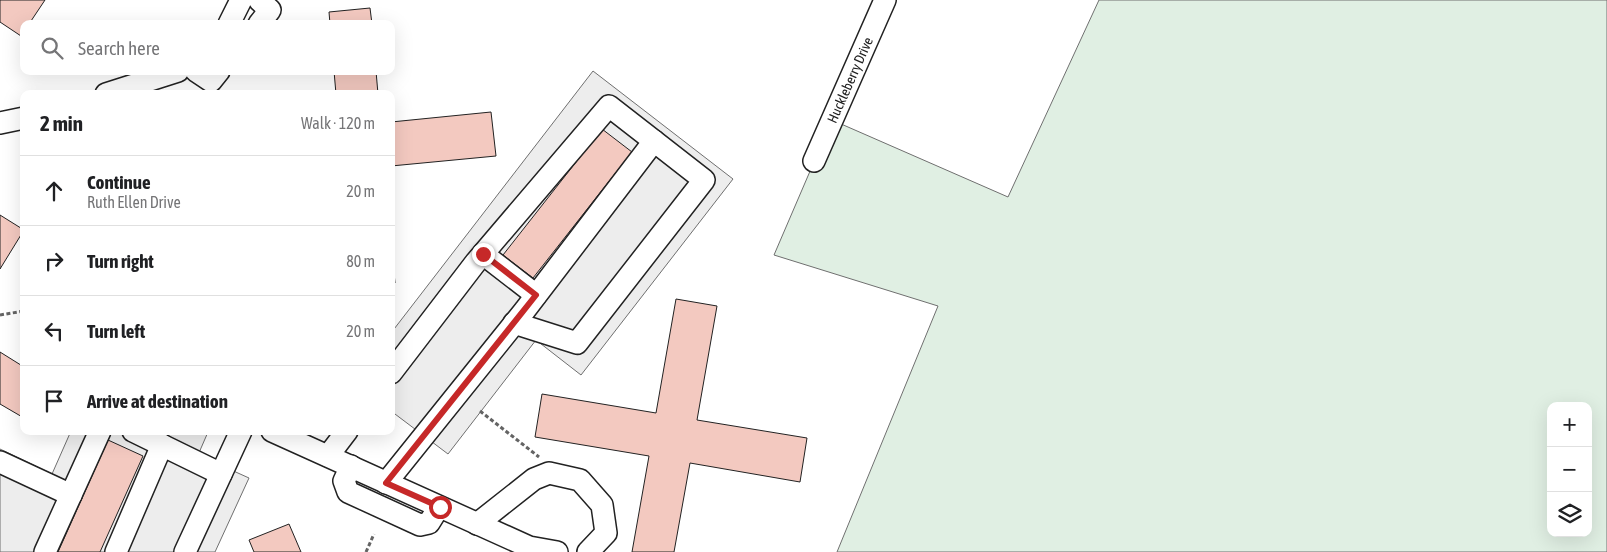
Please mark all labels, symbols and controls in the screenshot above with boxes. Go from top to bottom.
search box [20,20,395,75]
icon: search [38,34,66,62]
street label: Huckleberry Drive [824,35,876,125]
text: Search here [78,37,160,59]
text: 2 min [40,111,83,135]
text: Walk · 120 m [301,114,375,132]
text: Continue [87,171,151,193]
icon: ahead [40,177,68,205]
text: 20 m [346,182,375,200]
text: Ruth Ellen Drive [87,193,181,211]
route end [472,243,495,266]
icon: right [40,247,68,275]
text: Turn right [87,250,154,272]
text: 80 m [346,252,375,270]
icon: left [40,317,68,345]
text: Turn left [87,320,145,342]
text: 20 m [346,322,375,340]
icon: arrive [40,387,68,415]
text: Arrive at destination [87,390,228,412]
map controls [1547,402,1592,537]
button: + [1547,402,1592,447]
button: − [1547,447,1592,492]
button: layers [1547,492,1592,537]
route start [429,496,452,519]

